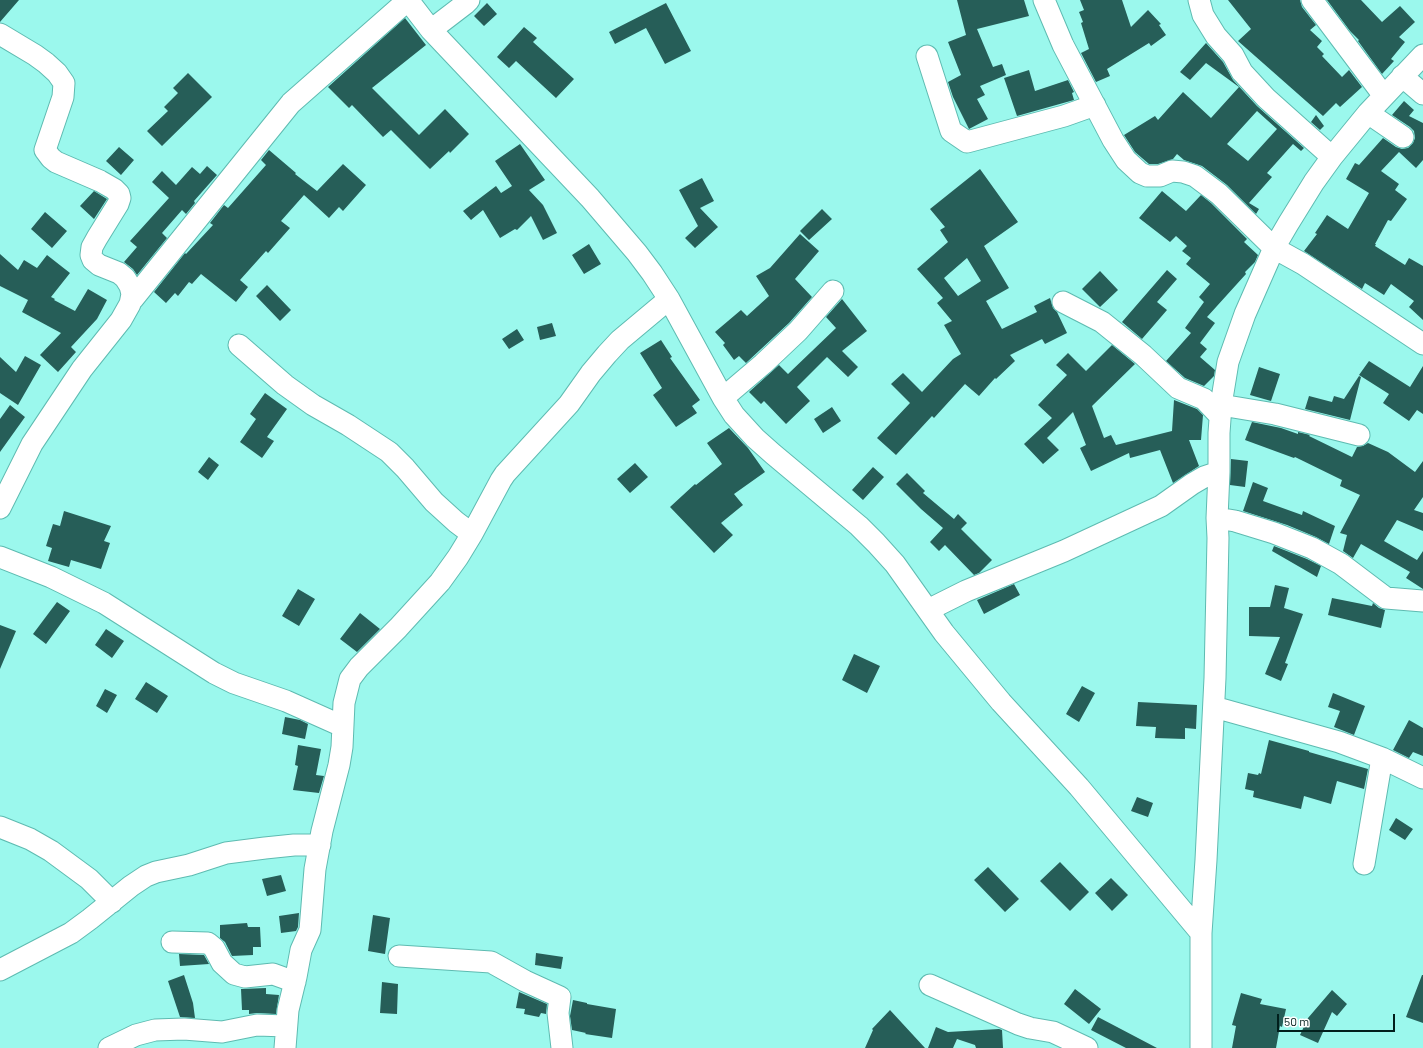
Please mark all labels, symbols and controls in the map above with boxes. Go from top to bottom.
scale bar [1279,1006,1397,1032]
text: 50 m [1284,1014,1309,1028]

